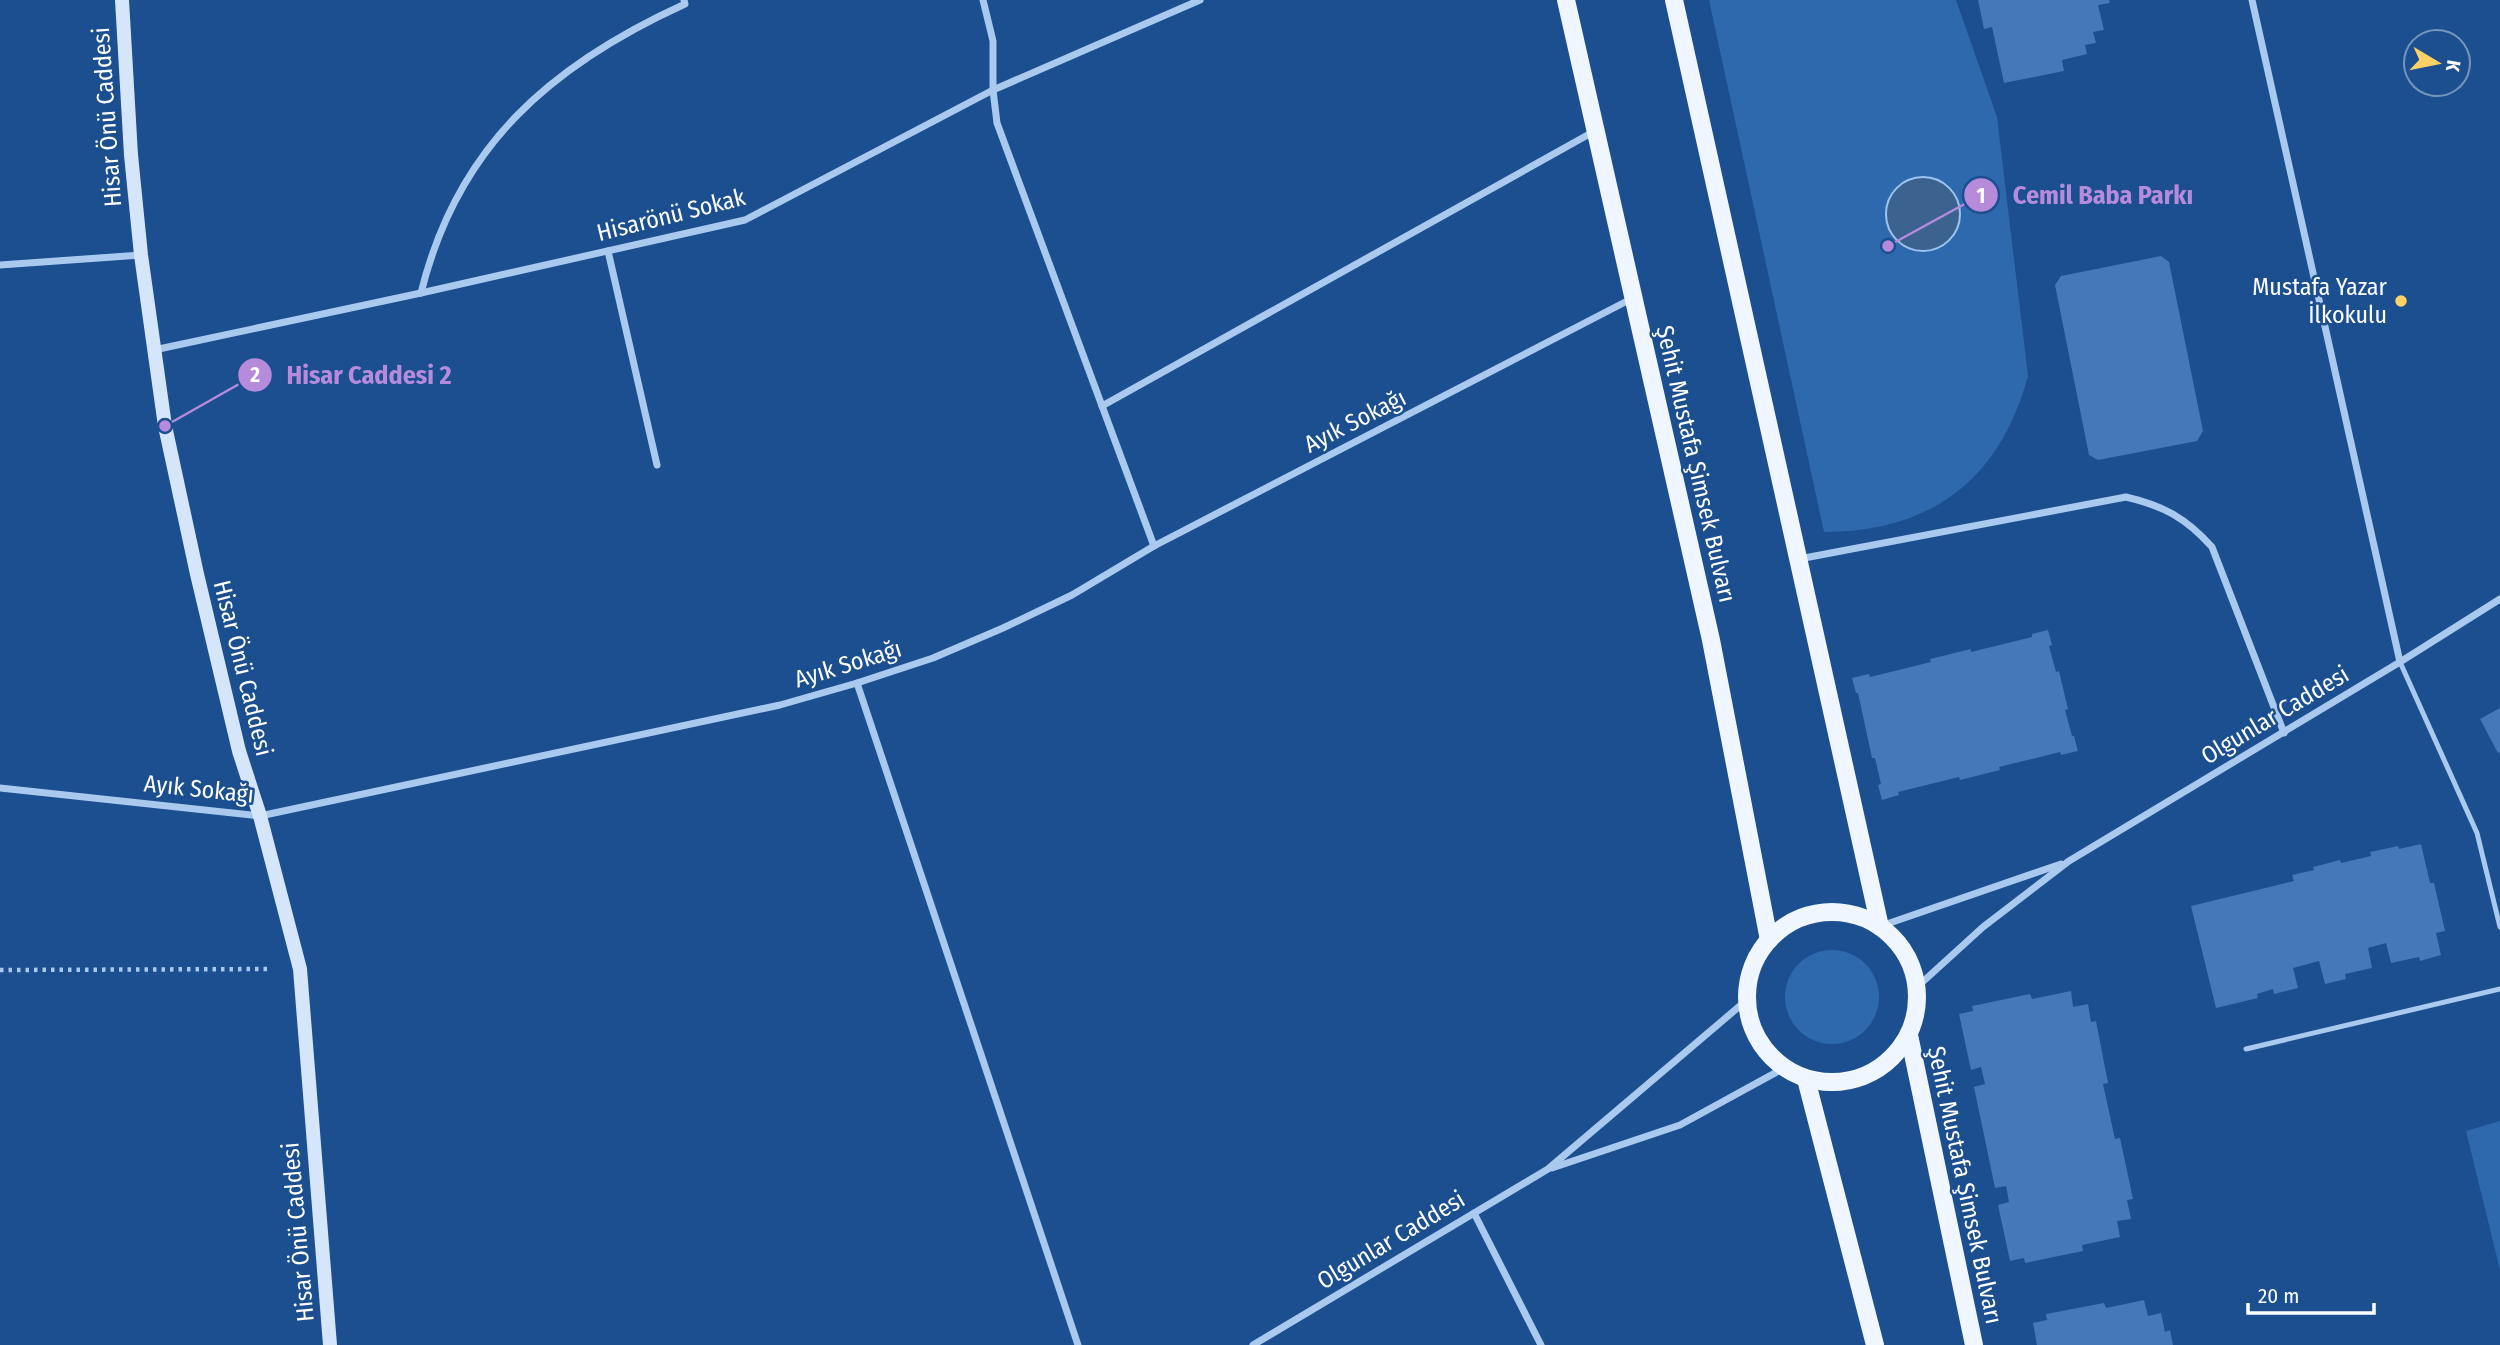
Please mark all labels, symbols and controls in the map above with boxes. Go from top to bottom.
street label: Hisar Önü Caddesi [87,26,127,208]
north arrow [2402,28,2472,98]
text: K [2441,58,2466,74]
callout: Cemil Baba Parkı [1964,172,2207,219]
text: Cemil Baba Parkı [2013,180,2193,211]
street label: Hisarönü Sokak [594,183,749,247]
text: 1 [1977,183,1985,209]
place label: Mustafa Yazar İlkokulu [2252,273,2388,329]
marker: Mustafa Yazar İlkokulu [2393,293,2409,309]
street label: Şehit Mustafa Şimsek Bulvarı [1651,323,1741,605]
callout: Hisar Caddesi 2 [237,351,465,398]
text: Hisar Caddesi 2 [287,360,451,391]
text: 2 [249,362,260,388]
street label: Ayık Sokağı [1299,383,1411,459]
street label: Hisar Önü Caddesi [208,577,278,759]
street label: Ayık Sokağı [791,634,905,694]
street label: Olgunlar Caddesi [2196,660,2354,770]
street label: Ayık Sokağı [143,769,255,809]
street label: Şehit Mustafa Şimsek Bulvarı [1922,1044,2008,1326]
street label: Hisar Önü Caddesi [276,1141,320,1323]
street label: Olgunlar Caddesi [1312,1185,1470,1295]
scale bar [2248,1272,2374,1316]
text: 20 m [2258,1283,2299,1309]

